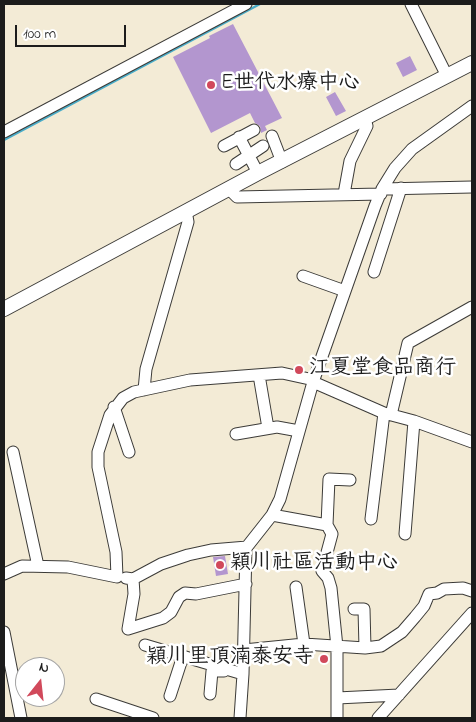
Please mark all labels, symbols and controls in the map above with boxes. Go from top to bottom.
scale bar [18,15,129,47]
text: 100 m [23,23,56,45]
place label: E世代水療中心 [221,72,360,98]
marker: E世代水療中心 [205,79,217,91]
place label: 江夏堂食品商行 [309,357,456,383]
marker: 江夏堂食品商行 [293,364,305,376]
place label: 穎川社區活動中心 [230,552,398,578]
marker: 穎川社區活動中心 [214,559,226,571]
place label: 穎川里頂湳泰安寺 [146,646,314,672]
marker: 穎川里頂湳泰安寺 [318,653,330,665]
north arrow [15,657,65,707]
text: N [37,657,51,679]

